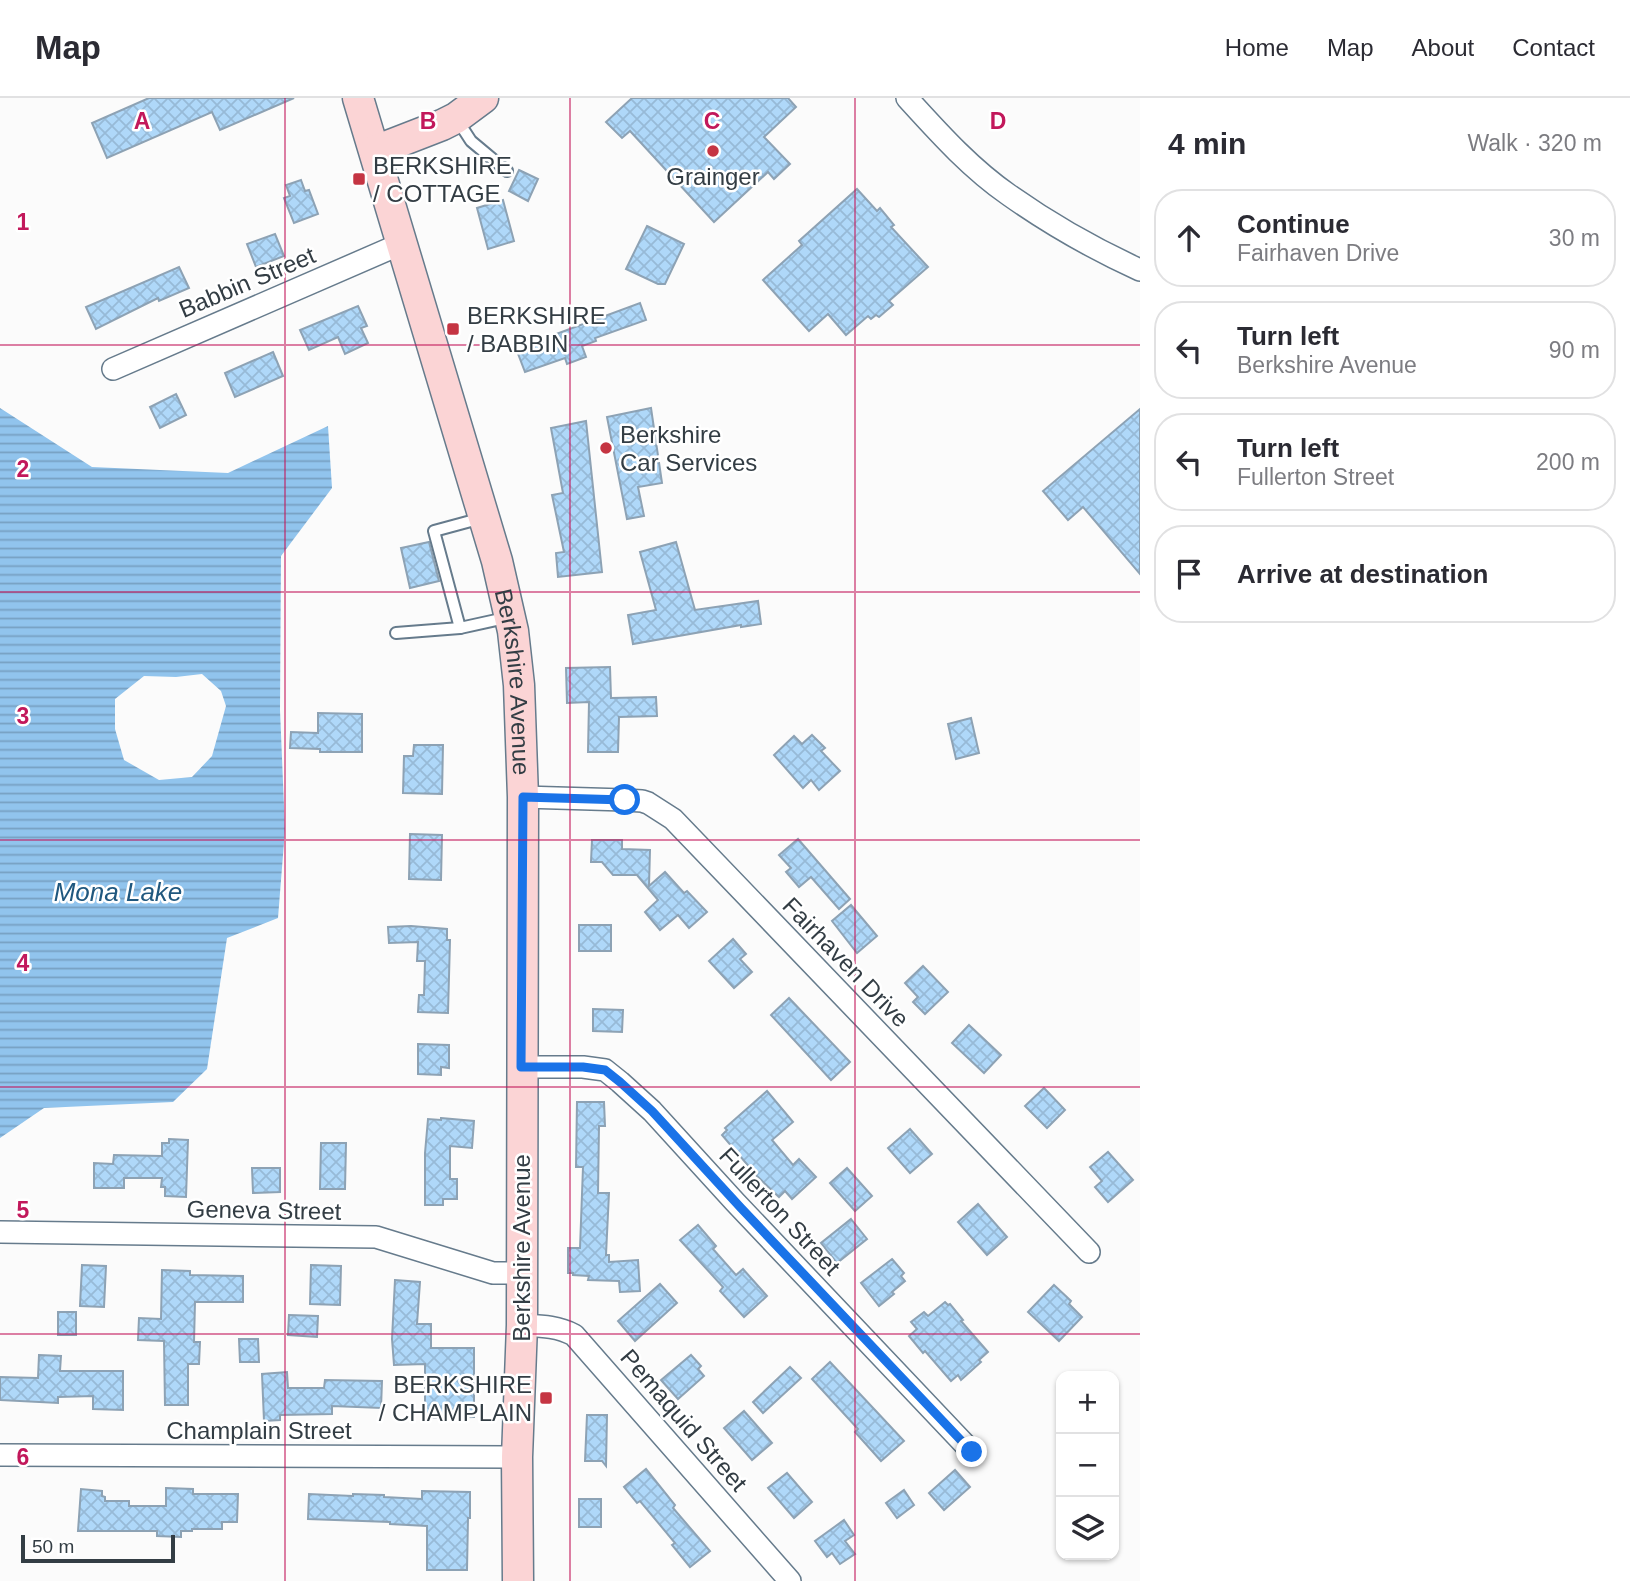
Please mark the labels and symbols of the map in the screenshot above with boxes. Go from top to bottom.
text: A [134,108,150,134]
text: B [420,108,436,134]
text: C [704,108,720,134]
text: D [990,108,1006,134]
marker: Grainger [705,143,721,159]
place label: BERKSHIRE / COTTAGE [373,152,512,207]
place label: Grainger [666,163,760,190]
marker: BERKSHIRE / COTTAGE [351,171,367,187]
text: 1 [17,209,30,235]
street label: Babbin Street [175,241,320,323]
place label: BERKSHIRE / BABBIN [467,302,606,357]
marker: BERKSHIRE / BABBIN [445,321,461,337]
place label: Berkshire Car Services [620,421,757,476]
marker: Berkshire Car Services [598,440,614,456]
text: 2 [17,456,29,482]
street label: Berkshire Avenue [490,586,536,776]
text: 3 [17,703,29,729]
route start [609,784,640,815]
water label: Mona Lake [54,877,182,907]
street label: Fairhaven Drive [777,892,915,1032]
text: 4 [17,950,30,976]
street label: Fullerton Street [714,1142,846,1280]
street label: Berkshire Avenue [508,1154,535,1342]
street label: Geneva Street [186,1195,342,1225]
text: 5 [17,1197,30,1223]
street label: Pemaquid Street [615,1344,753,1497]
place label: BERKSHIRE / CHAMPLAIN [379,1371,532,1426]
marker: BERKSHIRE / CHAMPLAIN [538,1390,554,1406]
street label: Champlain Street [166,1417,352,1444]
route end [956,1436,987,1467]
text: 6 [17,1444,29,1470]
scale bar [21,1532,175,1564]

